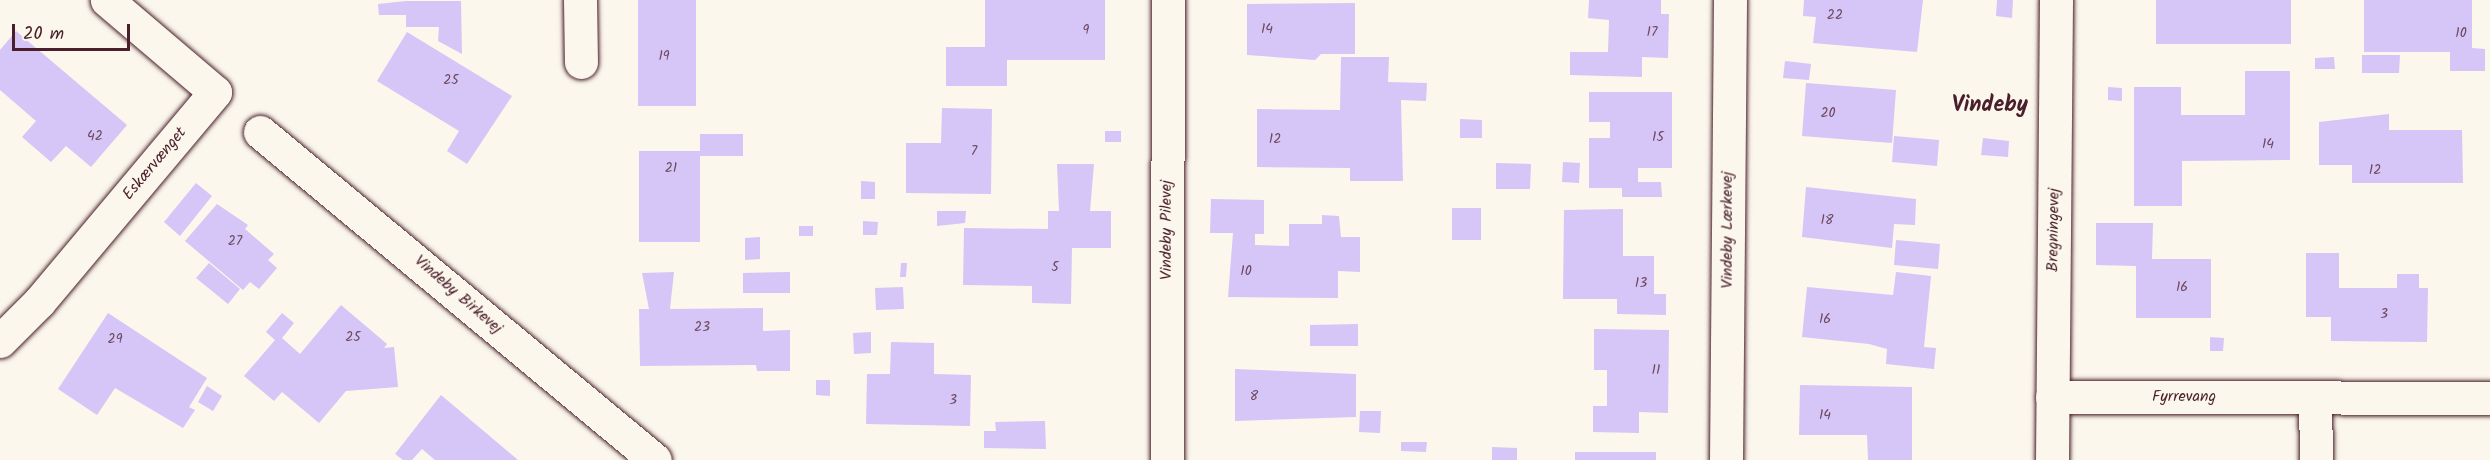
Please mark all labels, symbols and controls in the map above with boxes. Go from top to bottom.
house number: 22 [1827,7,1843,23]
scale bar [15,12,134,50]
text: 20 m [23,20,64,49]
house number: 14 [1261,21,1273,37]
house number: 9 [1083,22,1089,38]
house number: 17 [1647,24,1657,40]
house number: 10 [2455,25,2467,41]
house number: 19 [658,48,670,64]
house number: 25 [443,72,459,88]
district label: Vindeby [1952,93,2028,119]
house number: 20 [1820,105,1836,121]
street label: Eskærvænget [119,124,191,204]
house number: 42 [87,128,103,144]
house number: 15 [1652,129,1664,145]
house number: 12 [1269,131,1281,147]
house number: 14 [2262,136,2274,152]
house number: 7 [971,143,977,159]
house number: 21 [665,160,677,176]
house number: 12 [2369,162,2381,178]
street label: Vindeby Lærkevej [1718,172,1738,288]
street label: Vindeby Pilevej [1157,180,1177,280]
street label: Bregningevej [2044,188,2064,272]
house number: 18 [1821,212,1833,228]
house number: 27 [228,233,242,249]
street label: Vindeby Birkevej [410,252,506,338]
house number: 5 [1051,259,1059,275]
house number: 10 [1240,263,1252,279]
house number: 13 [1635,275,1647,291]
house number: 16 [2176,279,2188,295]
house number: 3 [2380,306,2388,322]
house number: 16 [1819,311,1831,327]
house number: 23 [694,319,710,335]
house number: 25 [345,329,361,345]
house number: 29 [108,331,122,347]
house number: 11 [1652,362,1660,378]
street label: Fyrrevang [2152,387,2216,407]
house number: 8 [1250,388,1258,404]
house number: 3 [949,392,957,408]
house number: 14 [1819,407,1831,423]

